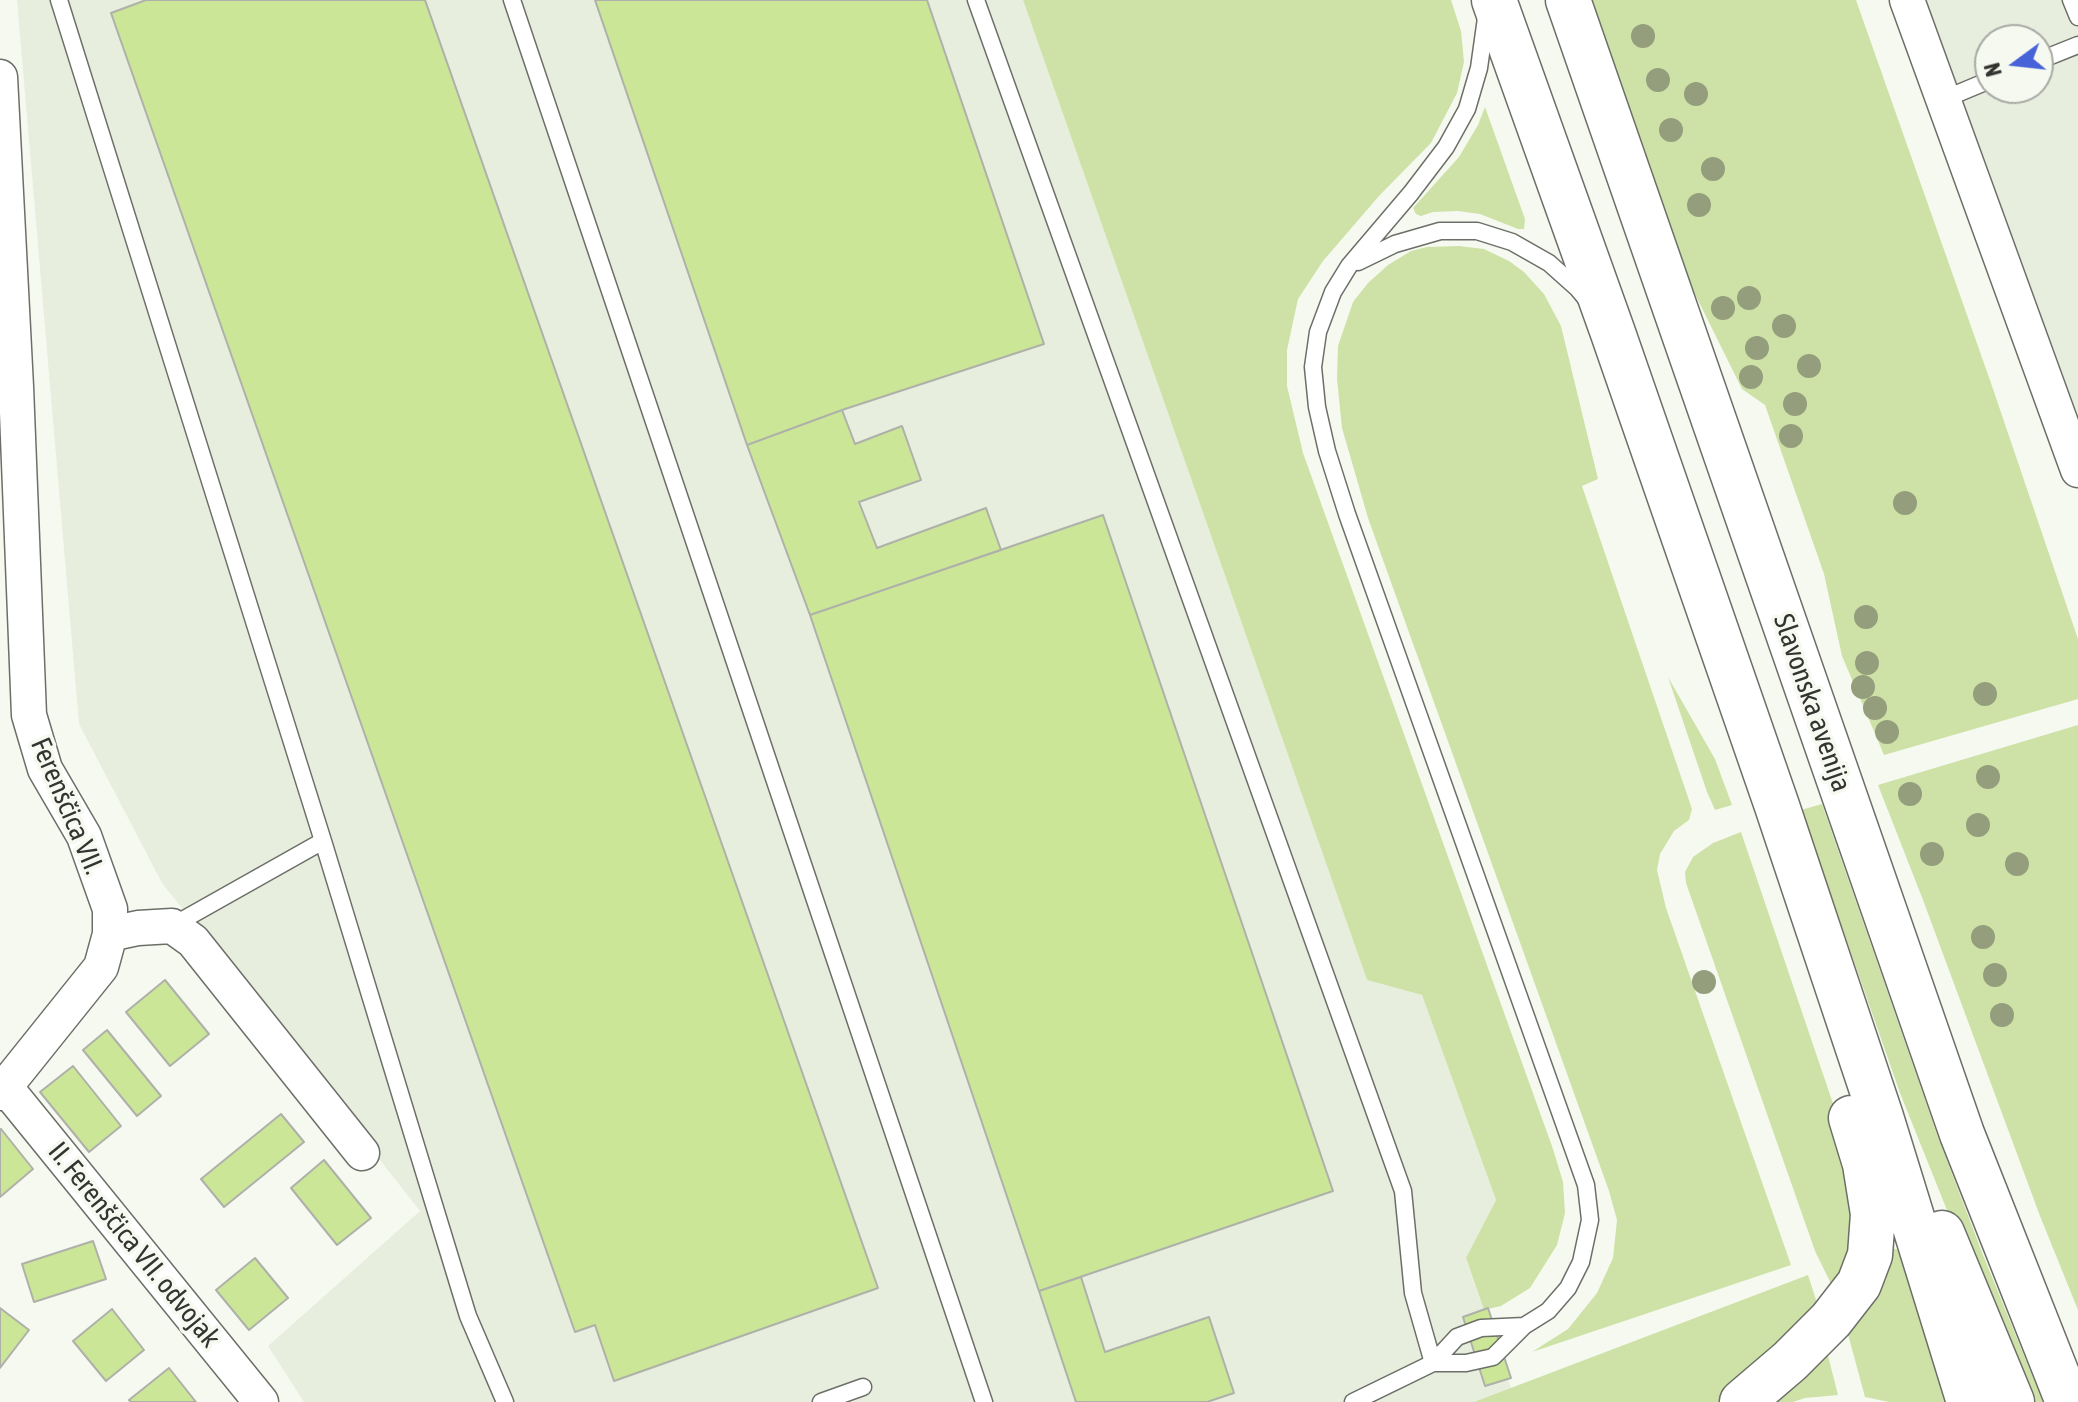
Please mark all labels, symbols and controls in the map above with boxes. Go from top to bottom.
north arrow [1974,24,2054,104]
text: N [1979,60,2007,79]
street label: Slavonska avenija [1766,610,1858,796]
street label: Ferenščica VII. [23,733,111,879]
street label: II. Ferenščica VII. odvojak [41,1136,227,1354]

